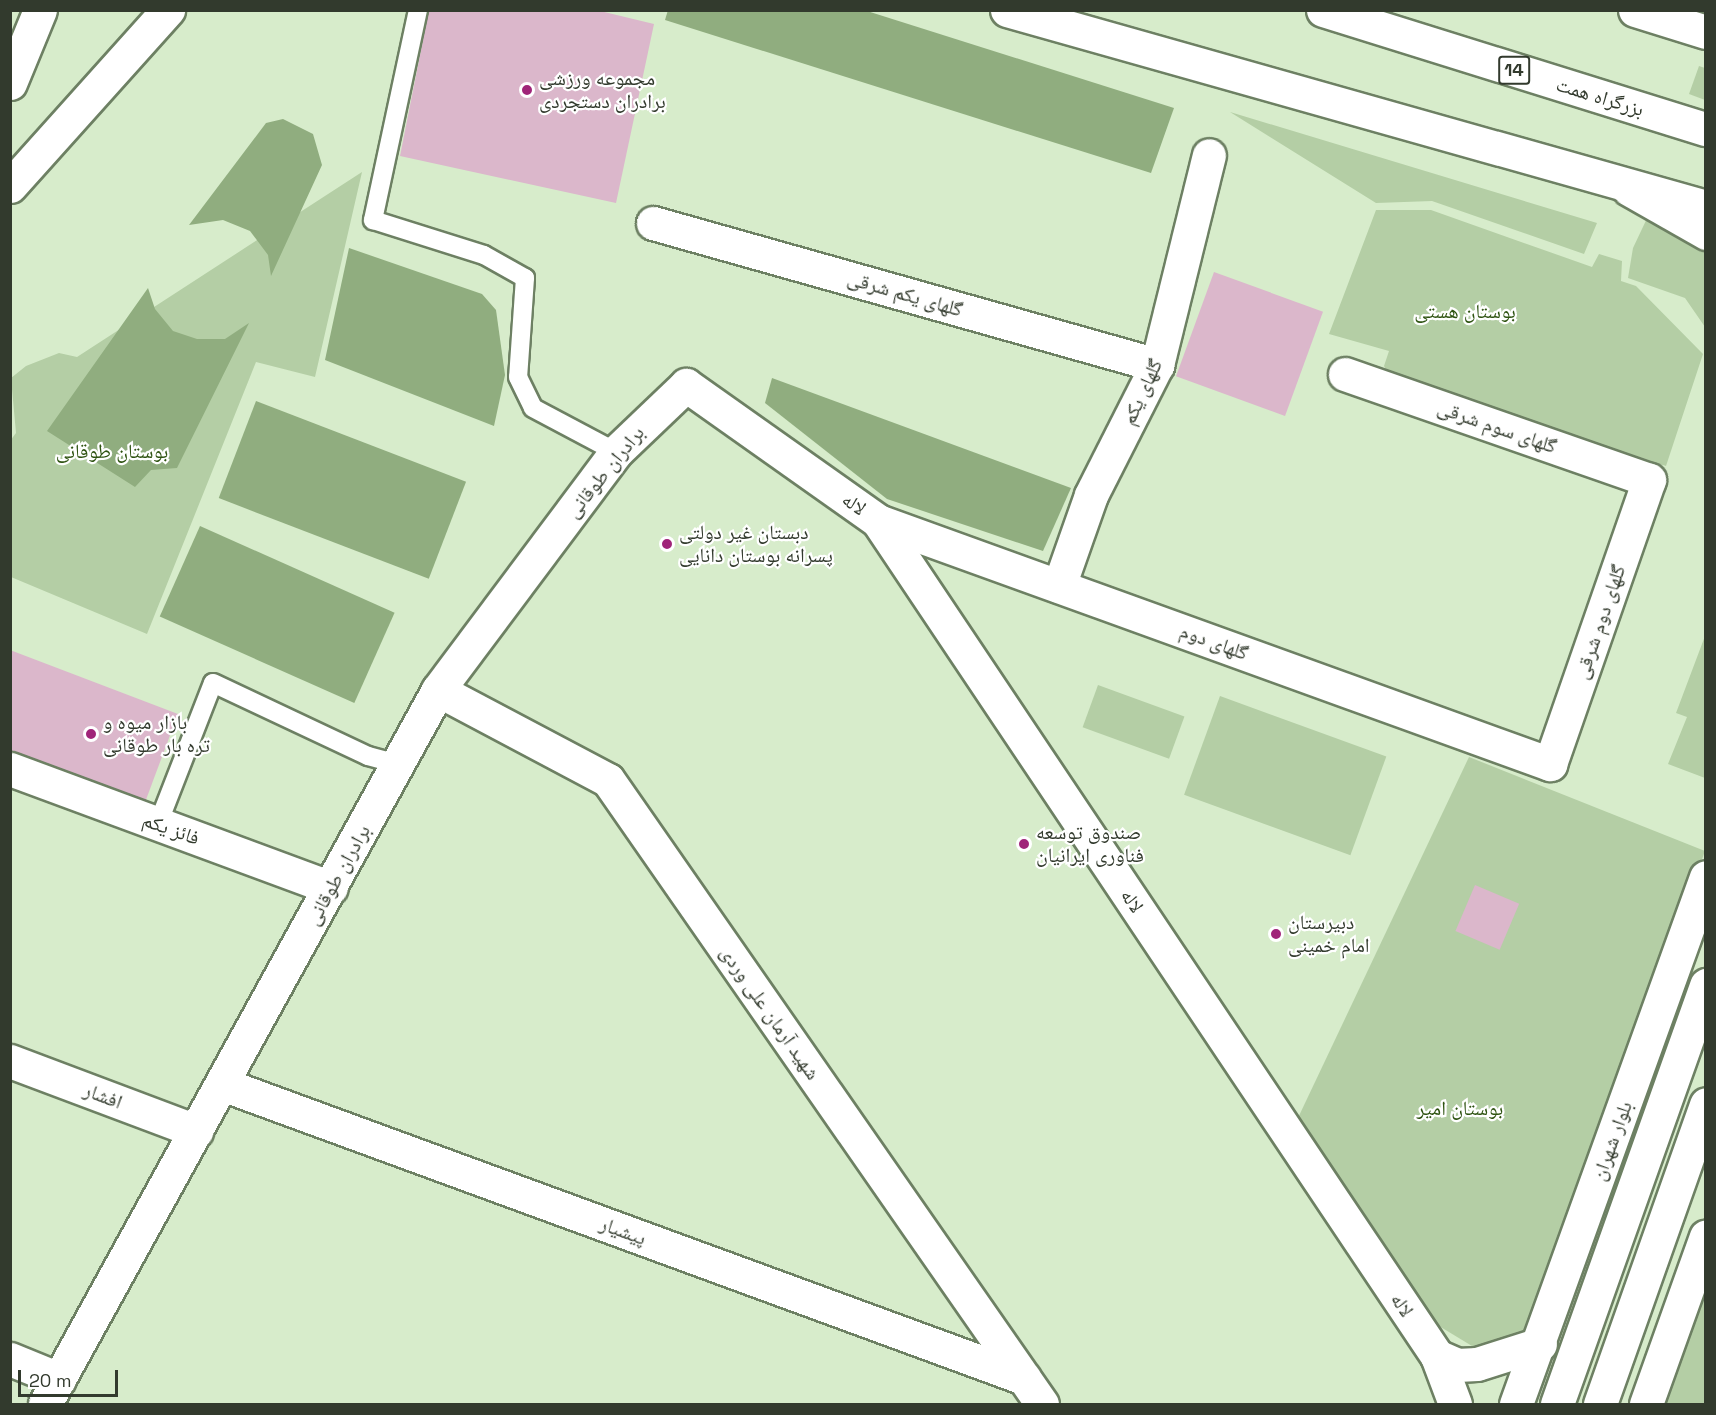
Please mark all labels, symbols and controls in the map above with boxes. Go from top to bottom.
road number: 14 [1498,55,1530,85]
place label: مجموعه ورزشی برادران دستجردی [539,66,666,113]
street label: بزرگراه همت [1553,72,1647,122]
marker: مجموعه ورزشی برادران دستجردی [520,83,534,97]
street label: گلهای یکم شرقی [845,266,965,322]
park label: بوستان هستی [1414,299,1516,323]
street label: گلهای یکم [1116,355,1168,429]
street label: گلهای سوم شرقی [1434,395,1560,459]
street label: برادران طوقانی [561,421,649,523]
park label: بوستان طوقانی [56,439,168,463]
street label: لاله [837,487,871,521]
place label: دبستان غیر دولتی پسرانه بوستان دانایی [679,520,833,567]
marker: دبستان غیر دولتی پسرانه بوستان دانایی [660,537,674,551]
street label: گلهای دوم شرقی [1569,562,1631,682]
street label: گلهای دوم [1177,619,1251,665]
place label: بازار میوه و تره بار طوقانی [103,710,210,757]
marker: بازار میوه و تره بار طوقانی [84,727,98,741]
street label: فائز یکم [139,808,203,850]
place label: صندوق توسعه فناوری ایرانیان [1036,820,1144,867]
street label: برادران طوقانی [301,821,375,929]
marker: صندوق توسعه فناوری ایرانیان [1017,837,1031,851]
street label: لاله [1115,884,1149,918]
place label: دبیرستان امام خمینی [1288,910,1370,957]
marker: دبیرستان امام خمینی [1269,927,1283,941]
street label: شهید آرمان علی وردی [715,942,825,1084]
street label: افشار [80,1078,126,1114]
park label: بوستان امیر [1417,1096,1503,1120]
street label: بلوار شهران [1587,1098,1637,1184]
street label: پیشیار [597,1212,649,1250]
street label: لاله [1385,1288,1419,1322]
scale bar [21,1358,122,1396]
text: 20 m [29,1369,72,1392]

